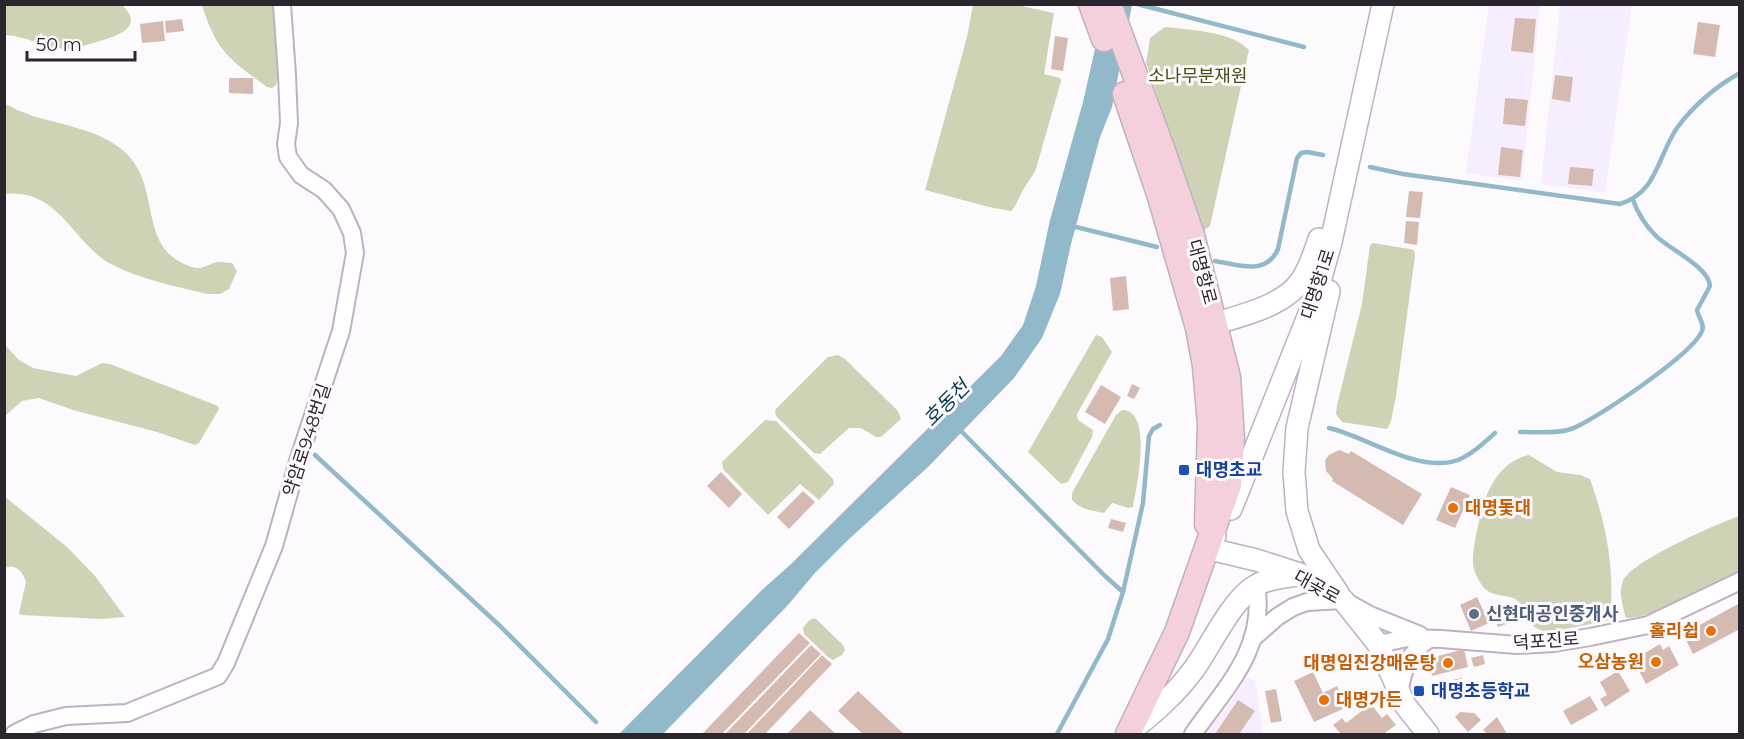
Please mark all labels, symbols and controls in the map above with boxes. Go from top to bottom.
scale bar [27,24,135,62]
text: 50 m [36,34,82,56]
park label: 소나무분재원 [1148,65,1248,87]
street label: 대명항로 [1183,237,1221,307]
street label: 대명항1로 [1296,246,1340,322]
water label: 호동천 [918,373,976,431]
street label: 약암로948번길 [278,381,336,499]
place label: 대명초교 [1196,459,1262,481]
marker: 대명초교 [1177,463,1191,477]
place label: 대명돛대 [1465,497,1531,519]
marker: 대명돛대 [1446,501,1460,515]
street label: 대곶로 [1290,565,1344,609]
place label: 신현대공인중개사 [1486,603,1619,625]
marker: 신현대공인중개사 [1467,607,1481,621]
place label: 홀리쉽 [1649,620,1699,642]
marker: 홀리쉽 [1704,624,1718,638]
street label: 덕포진로 [1512,628,1580,654]
place label: 오삼농원 [1578,651,1644,673]
place label: 대명임진강매운탕 [1304,652,1436,674]
marker: 오삼농원 [1649,655,1663,669]
marker: 대명임진강매운탕 [1441,656,1455,670]
place label: 대명초등학교 [1431,680,1530,702]
marker: 대명초등학교 [1412,684,1426,698]
place label: 대명가든 [1336,689,1402,711]
marker: 대명가든 [1317,693,1331,707]

